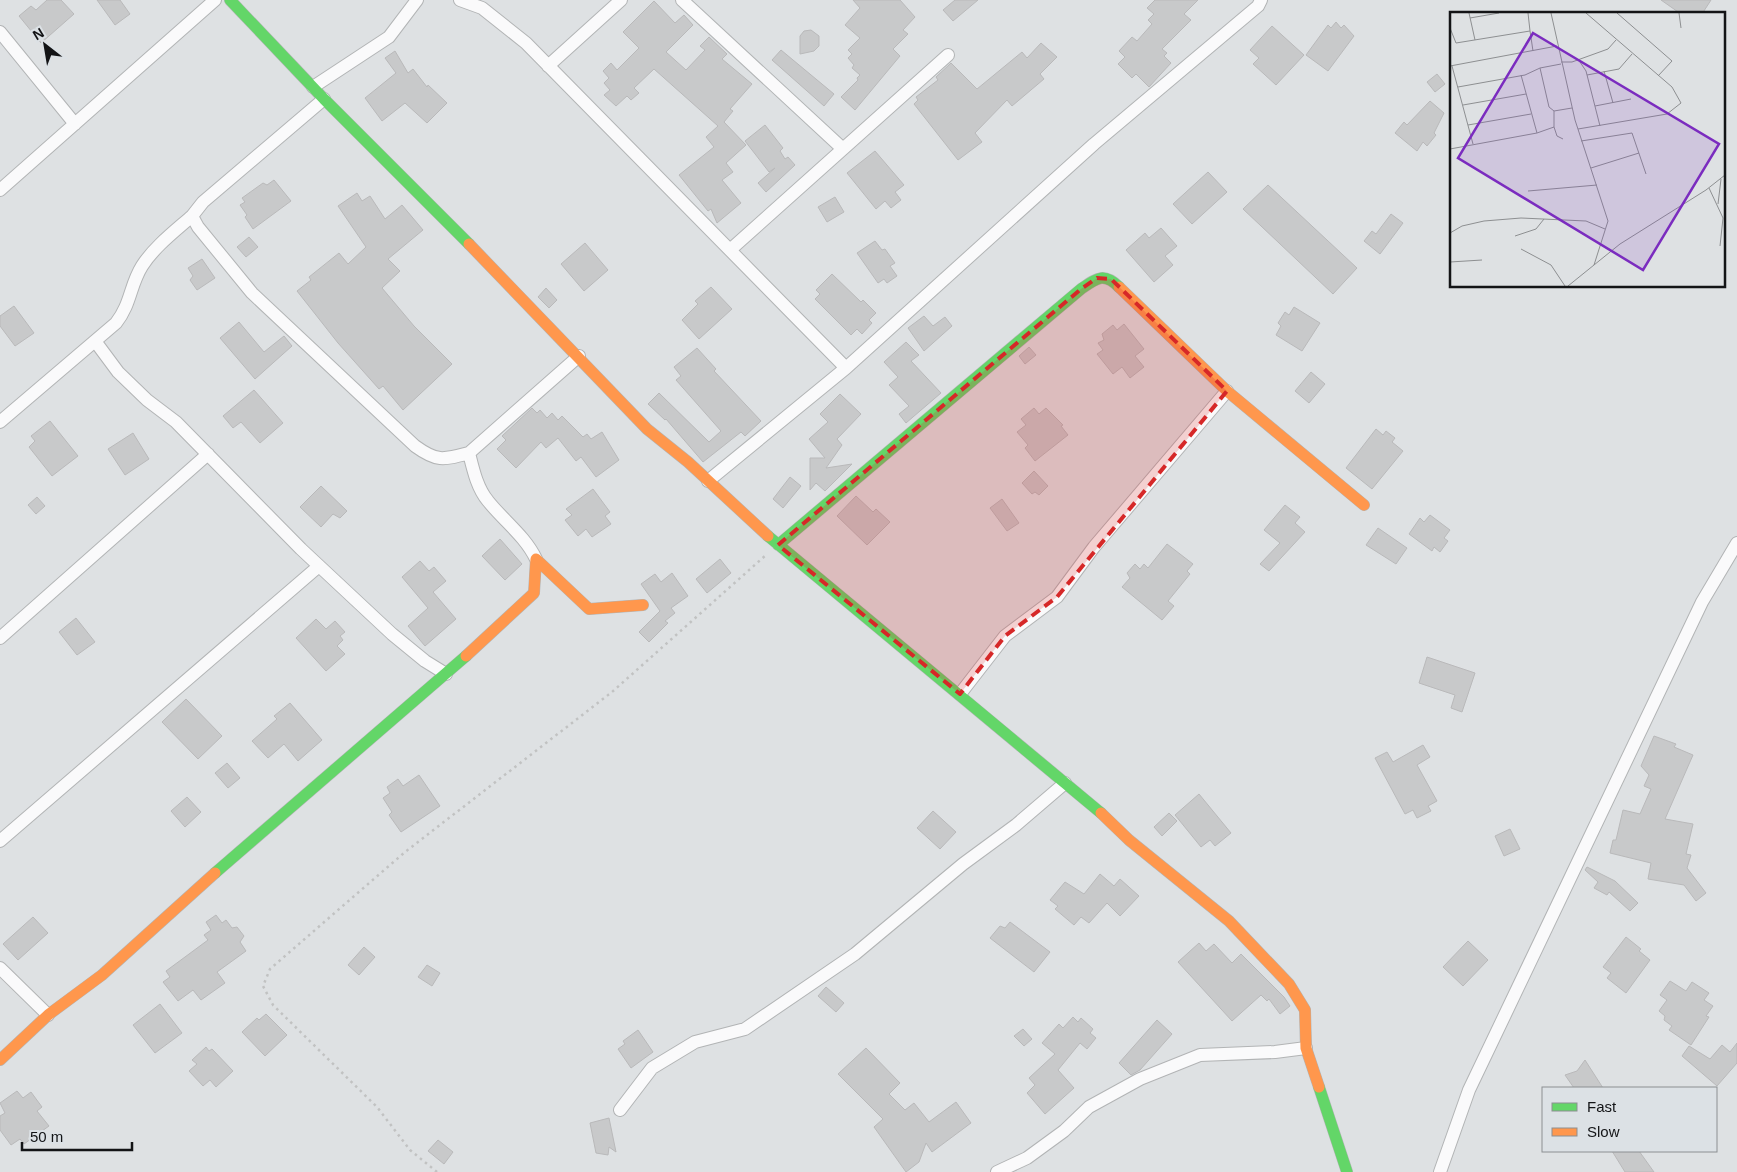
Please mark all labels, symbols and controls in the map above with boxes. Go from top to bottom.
inset map [1450,12,1724,288]
north arrow [20,20,70,70]
text: N [30,24,47,43]
legend [1542,1087,1717,1152]
text: Fast [1587,1098,1617,1115]
scale bar [22,1120,132,1152]
text: Slow [1587,1123,1620,1140]
text: 50 m [30,1128,63,1145]

